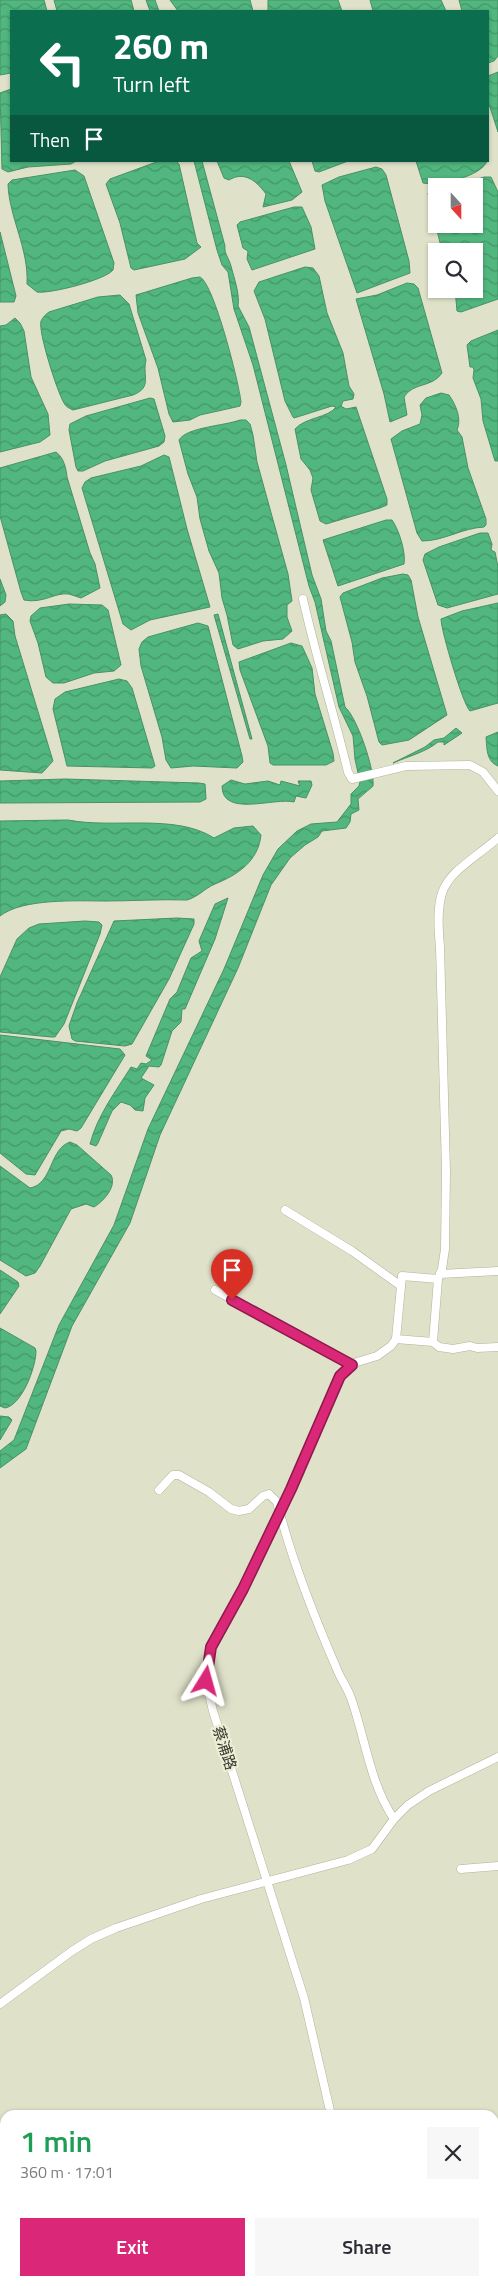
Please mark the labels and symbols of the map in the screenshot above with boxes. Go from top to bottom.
north arrow [428,178,482,232]
pin [211,1249,253,1300]
position arrow [179,1654,231,1706]
street label: 蔡浦路 [207,1723,243,1773]

